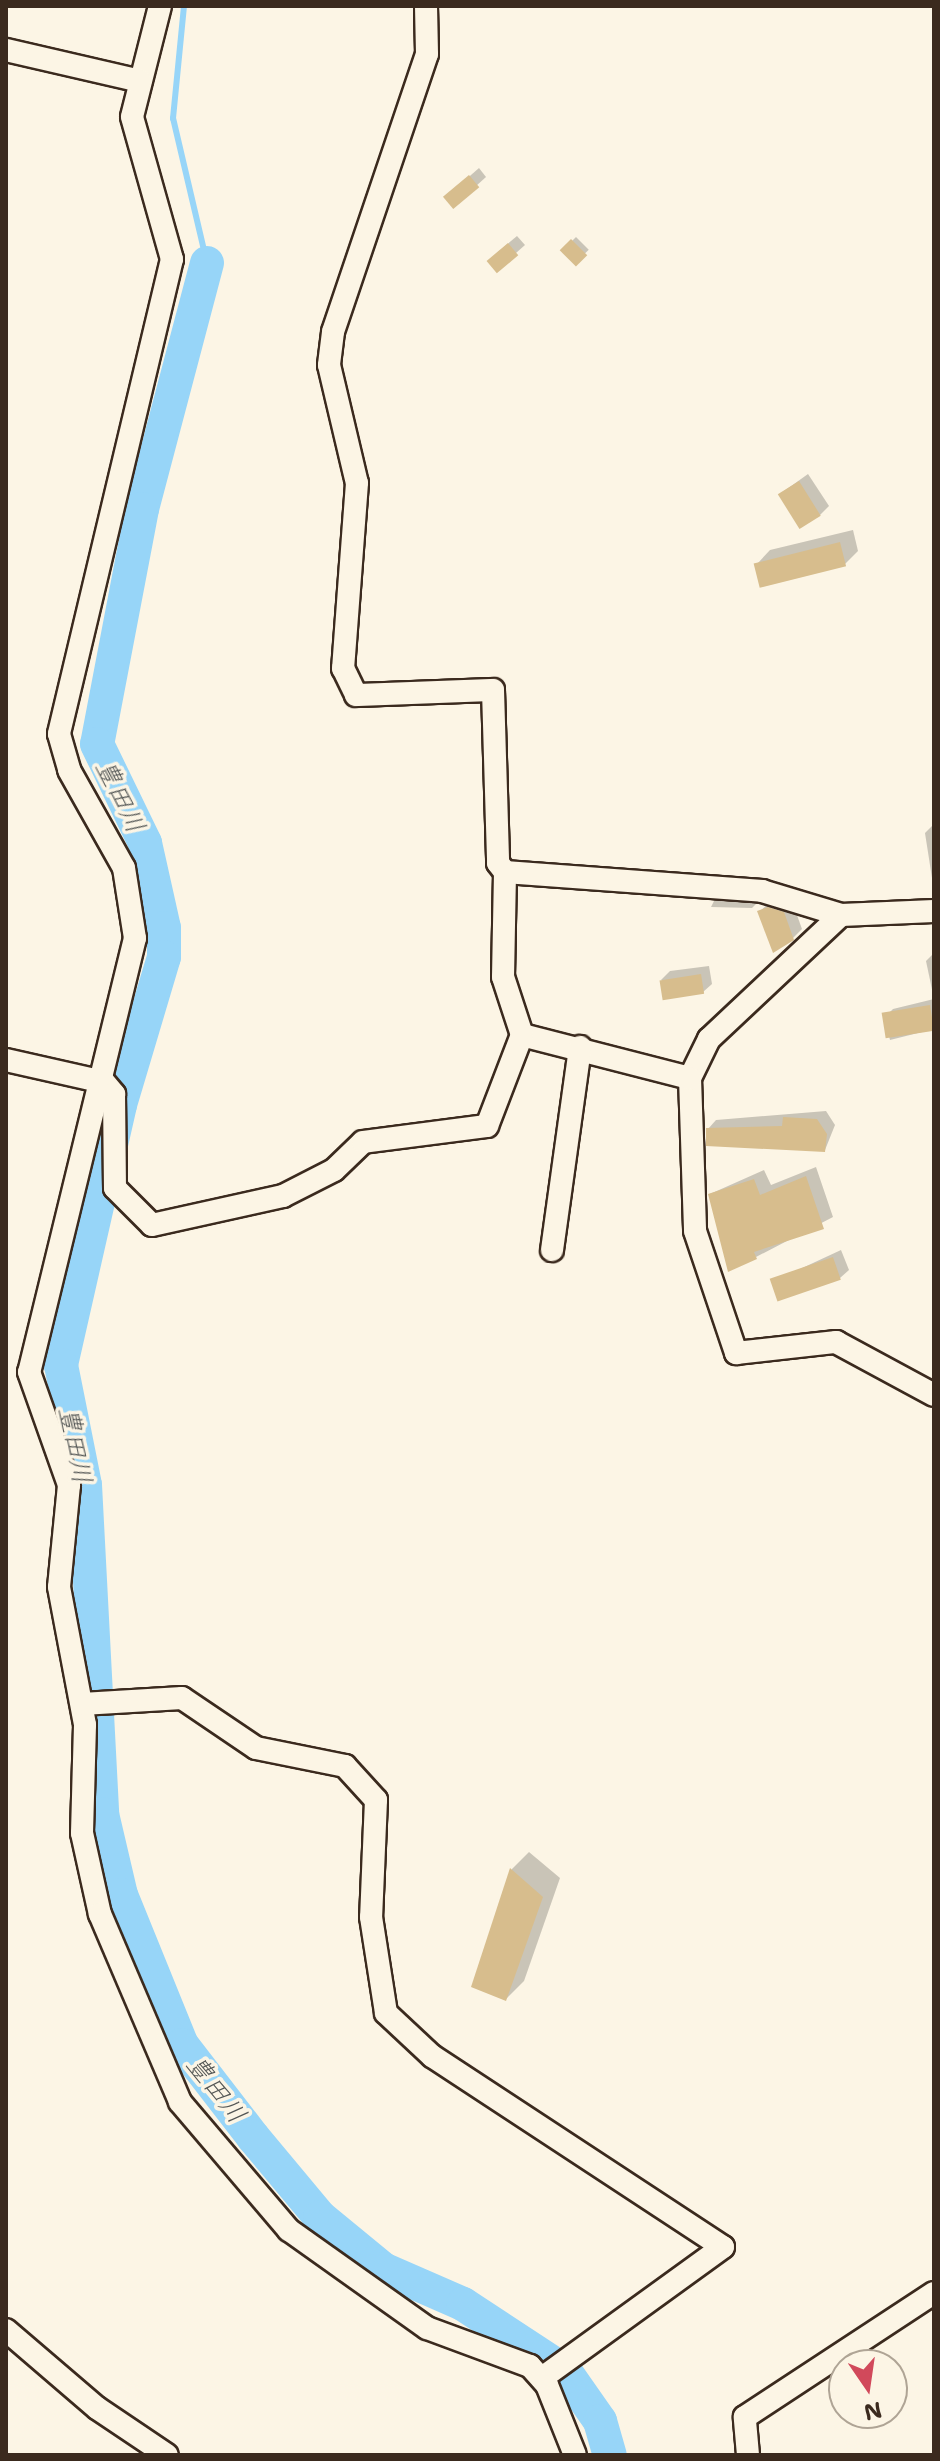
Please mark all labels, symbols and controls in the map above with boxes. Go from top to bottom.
water label: 豊田川 [90,754,152,838]
water label: 豊田川 [53,1404,99,1486]
water label: 豊田川 [181,2049,253,2129]
north arrow [828,2349,908,2429]
text: N [861,2395,885,2427]

